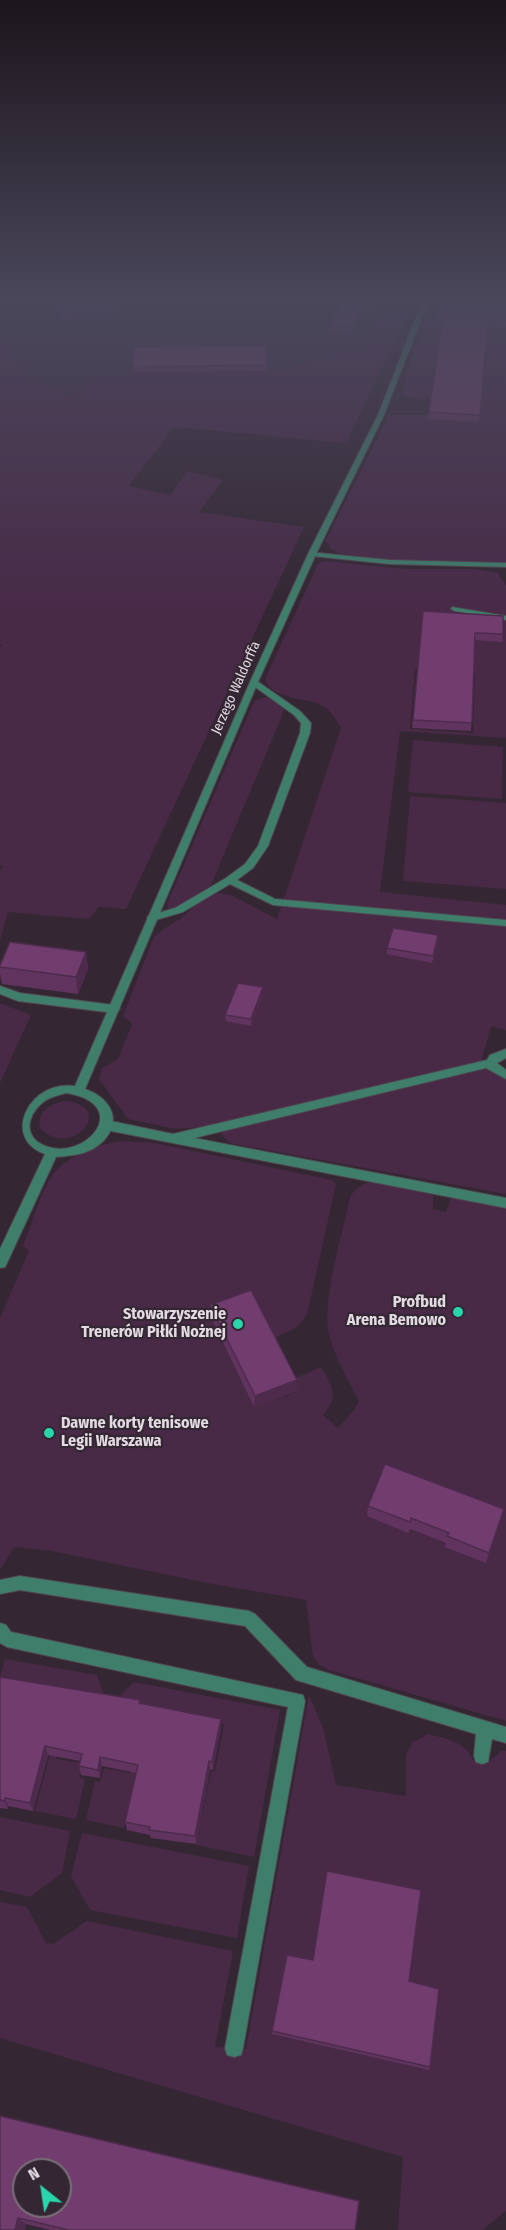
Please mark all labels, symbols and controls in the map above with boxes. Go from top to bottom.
street label: Jerzego Waldorffa [208,639,264,737]
place label: Profbud Arena Bemowo [347,1293,446,1331]
place label: Stowarzyszenie Trenerów Piłki Nożnej [81,1305,226,1343]
marker: Profbud Arena Bemowo [451,1305,465,1319]
marker: Stowarzyszenie Trenerów Piłki Nożnej [231,1317,245,1331]
place label: Dawne korty tenisowe Legii Warszawa [61,1414,209,1452]
marker: Dawne korty tenisowe Legii Warszawa [42,1426,56,1440]
north arrow [12,2158,72,2218]
text: N [25,2163,43,2184]

